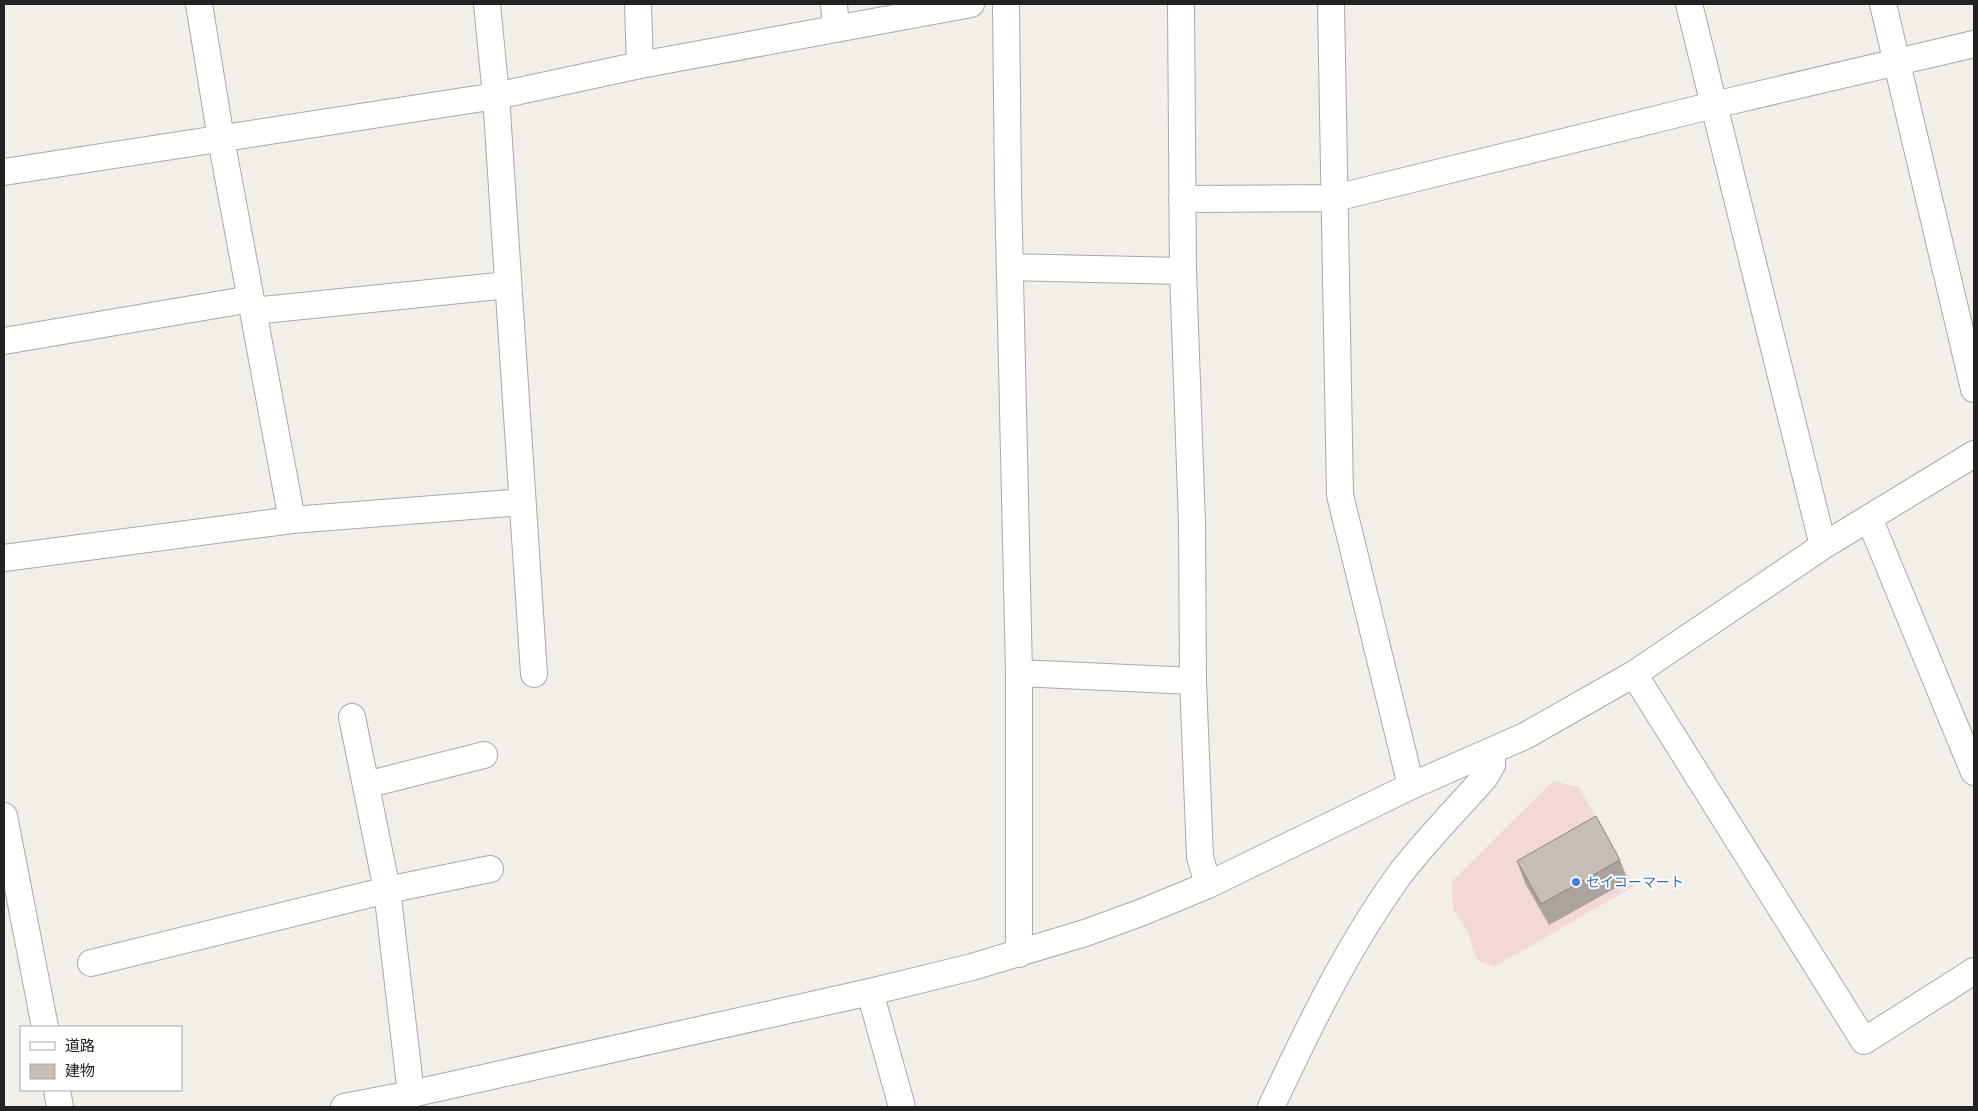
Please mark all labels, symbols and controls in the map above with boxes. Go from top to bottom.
place label: セイコーマート [1586,873,1684,891]
marker: セイコーマート [1570,876,1582,888]
legend [20,1026,182,1091]
text: 道路 [65,1036,95,1055]
text: 建物 [65,1061,95,1080]

